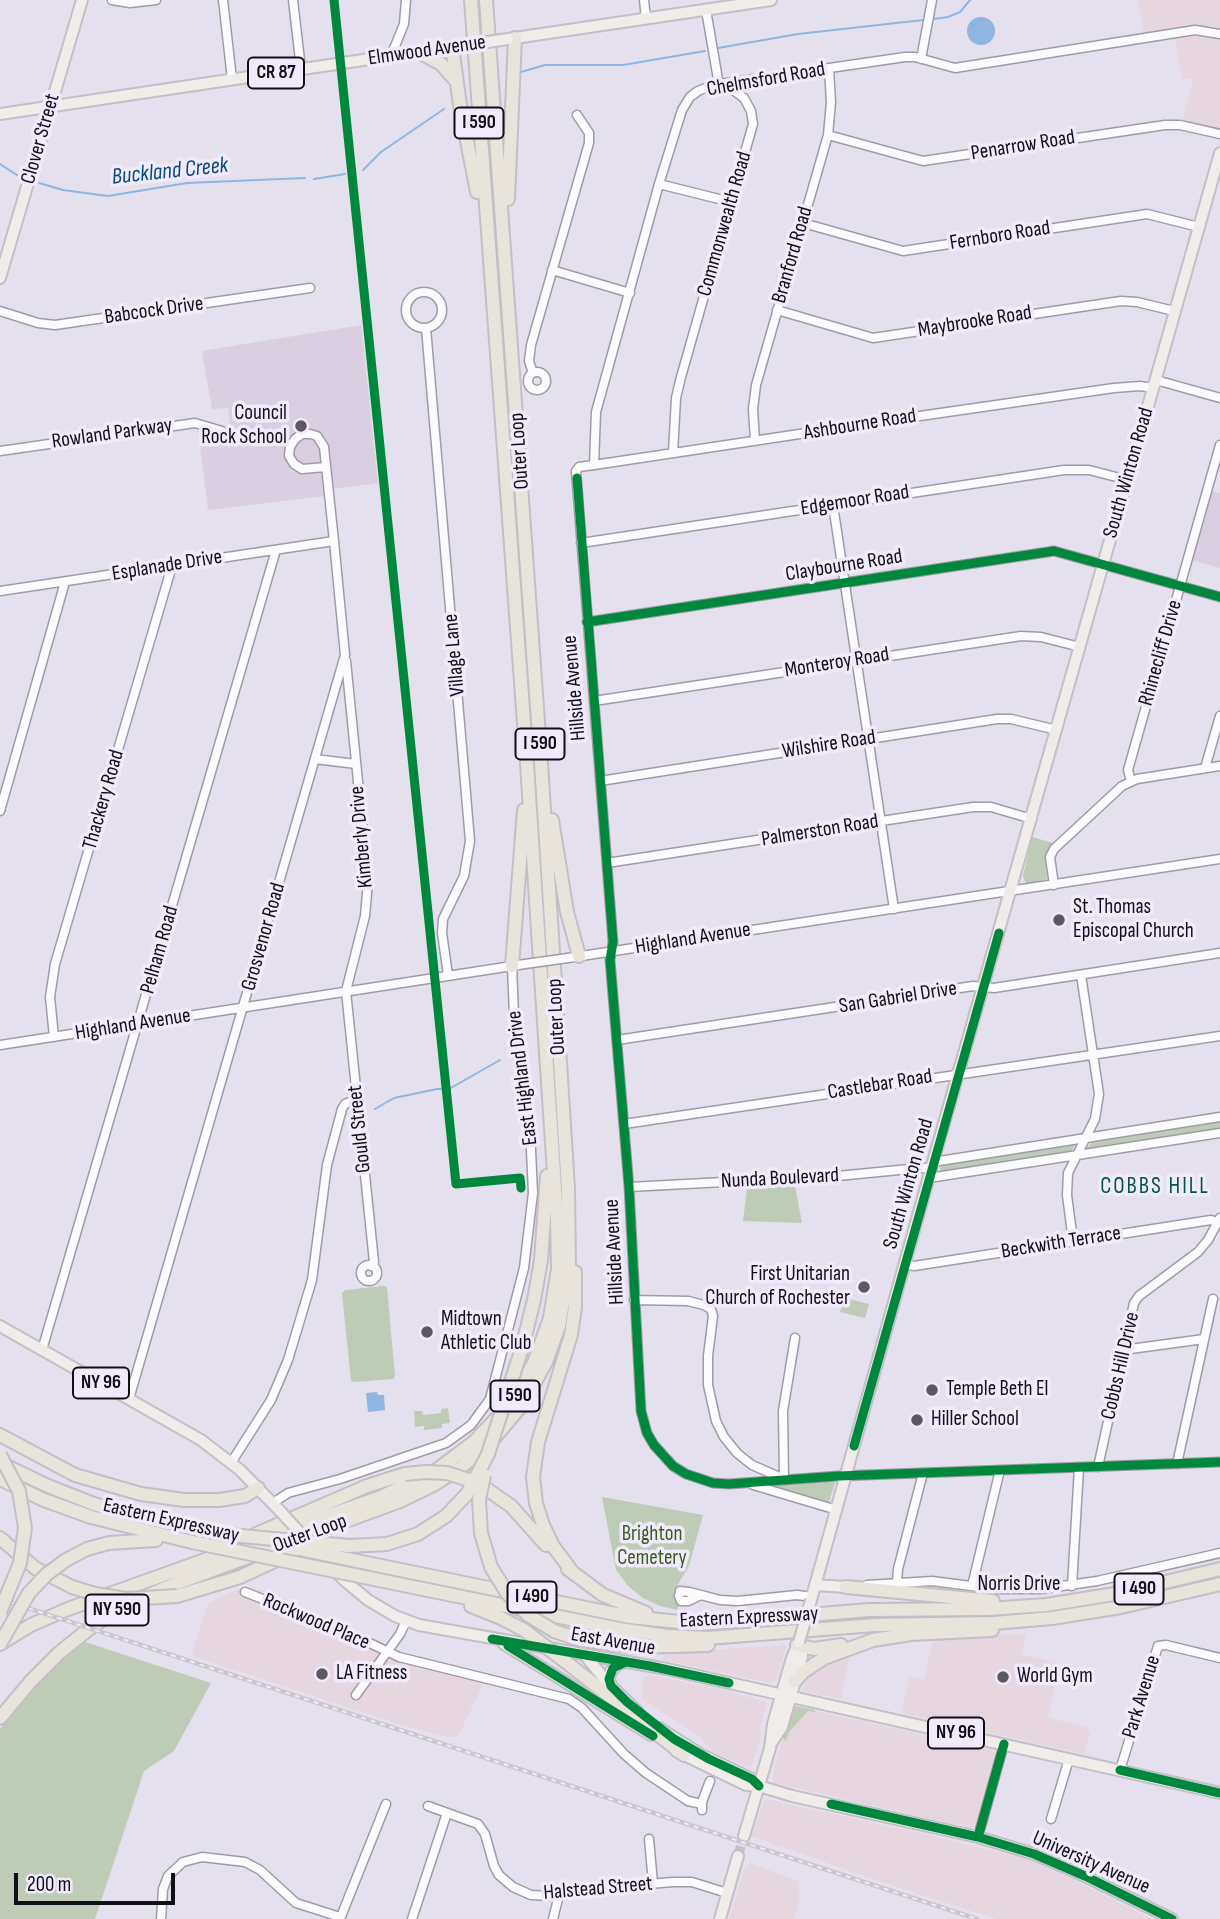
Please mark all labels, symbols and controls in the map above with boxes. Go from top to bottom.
street label: Elmwood Avenue [367,30,487,72]
street label: Chelmsford Road [705,57,827,103]
road number: CR 87 [248,58,304,88]
street label: Clover Street [16,91,66,187]
road number: I 590 [454,108,504,139]
street label: Penarrow Road [969,125,1077,167]
street label: Commonwealth Road [692,149,758,299]
water label: Buckland Creek [111,152,229,192]
street label: Branford Road [767,204,819,306]
street label: Fernboro Road [948,216,1052,256]
street label: Babcock Drive [103,292,205,330]
street label: Maybrooke Road [916,301,1034,343]
place label: Council Rock School [201,401,287,451]
street label: Ashbourne Road [802,404,918,446]
street label: South Winton Road [1098,405,1160,541]
street label: Outer Loop [505,412,535,490]
street label: Rowland Parkway [50,413,174,455]
marker: Council Rock School [293,418,309,434]
street label: Edgemoor Road [799,480,911,522]
street label: Claybourne Road [784,544,904,588]
street label: Esplanade Drive [110,545,224,587]
street label: Rhinecliff Drive [1134,597,1188,709]
street label: Village Lane [439,613,471,697]
street label: Hillside Avenue [558,634,592,742]
street label: Monteroy Road [783,642,891,684]
street label: Wilshire Road [780,725,878,765]
road number: I 590 [516,729,564,760]
street label: Thackery Road [78,747,130,853]
street label: Kimberly Drive [345,785,379,889]
street label: Palmerston Road [760,809,880,853]
street label: Grosvenor Road [237,880,291,994]
place label: St. Thomas Episcopal Church [1073,895,1194,945]
street label: Pelham Road [135,903,185,997]
marker: St. Thomas Episcopal Church [1051,912,1067,928]
street label: Highland Avenue [634,917,752,961]
street label: San Gabriel Drive [837,976,959,1020]
street label: Outer Loop [542,978,572,1056]
street label: Highland Avenue [74,1003,192,1047]
street label: East Highland Drive [502,1009,544,1147]
street label: Castlebar Road [826,1064,934,1106]
street label: Gould Street [343,1084,377,1174]
street label: South Winton Road [878,1116,940,1252]
street label: Nunda Boulevard [720,1163,840,1195]
district label: COBBS HILL [1101,1173,1209,1201]
street label: Hillside Avenue [600,1199,630,1305]
street label: Beckwith Terrace [999,1221,1123,1265]
place label: First Unitarian Church of Rochester [705,1262,850,1312]
marker: First Unitarian Church of Rochester [856,1279,872,1295]
place label: Midtown Athletic Club [441,1307,531,1357]
street label: Cobbs Hill Drive [1096,1310,1146,1422]
marker: Midtown Athletic Club [419,1324,435,1340]
road number: NY 96 [73,1368,129,1399]
place label: Temple Beth El [946,1377,1048,1403]
road number: I 590 [490,1380,540,1412]
marker: Temple Beth El [924,1382,940,1398]
place label: Hiller School [931,1407,1019,1433]
marker: Hiller School [909,1412,925,1428]
street label: Eastern Expressway [101,1493,241,1549]
street label: Outer Loop [270,1509,350,1559]
park label: Brighton Cemetery [617,1522,687,1572]
street label: Norris Drive [978,1572,1060,1598]
road number: I 490 [1114,1574,1164,1604]
road number: I 490 [508,1582,556,1612]
street label: Rockwood Place [259,1588,373,1656]
road number: NY 590 [86,1594,148,1626]
street label: Eastern Expressway [679,1602,819,1634]
street label: East Avenue [569,1622,657,1662]
street label: Park Avenue [1117,1652,1167,1742]
place label: LA Fitness [336,1661,407,1687]
place label: World Gym [1017,1664,1093,1690]
marker: LA Fitness [314,1666,330,1682]
marker: World Gym [995,1669,1011,1685]
road number: NY 96 [928,1718,984,1749]
street label: University Avenue [1028,1826,1154,1900]
scale bar [18,1860,178,1904]
text: 200 m [27,1872,71,1897]
street label: Halstead Street [542,1872,654,1906]

